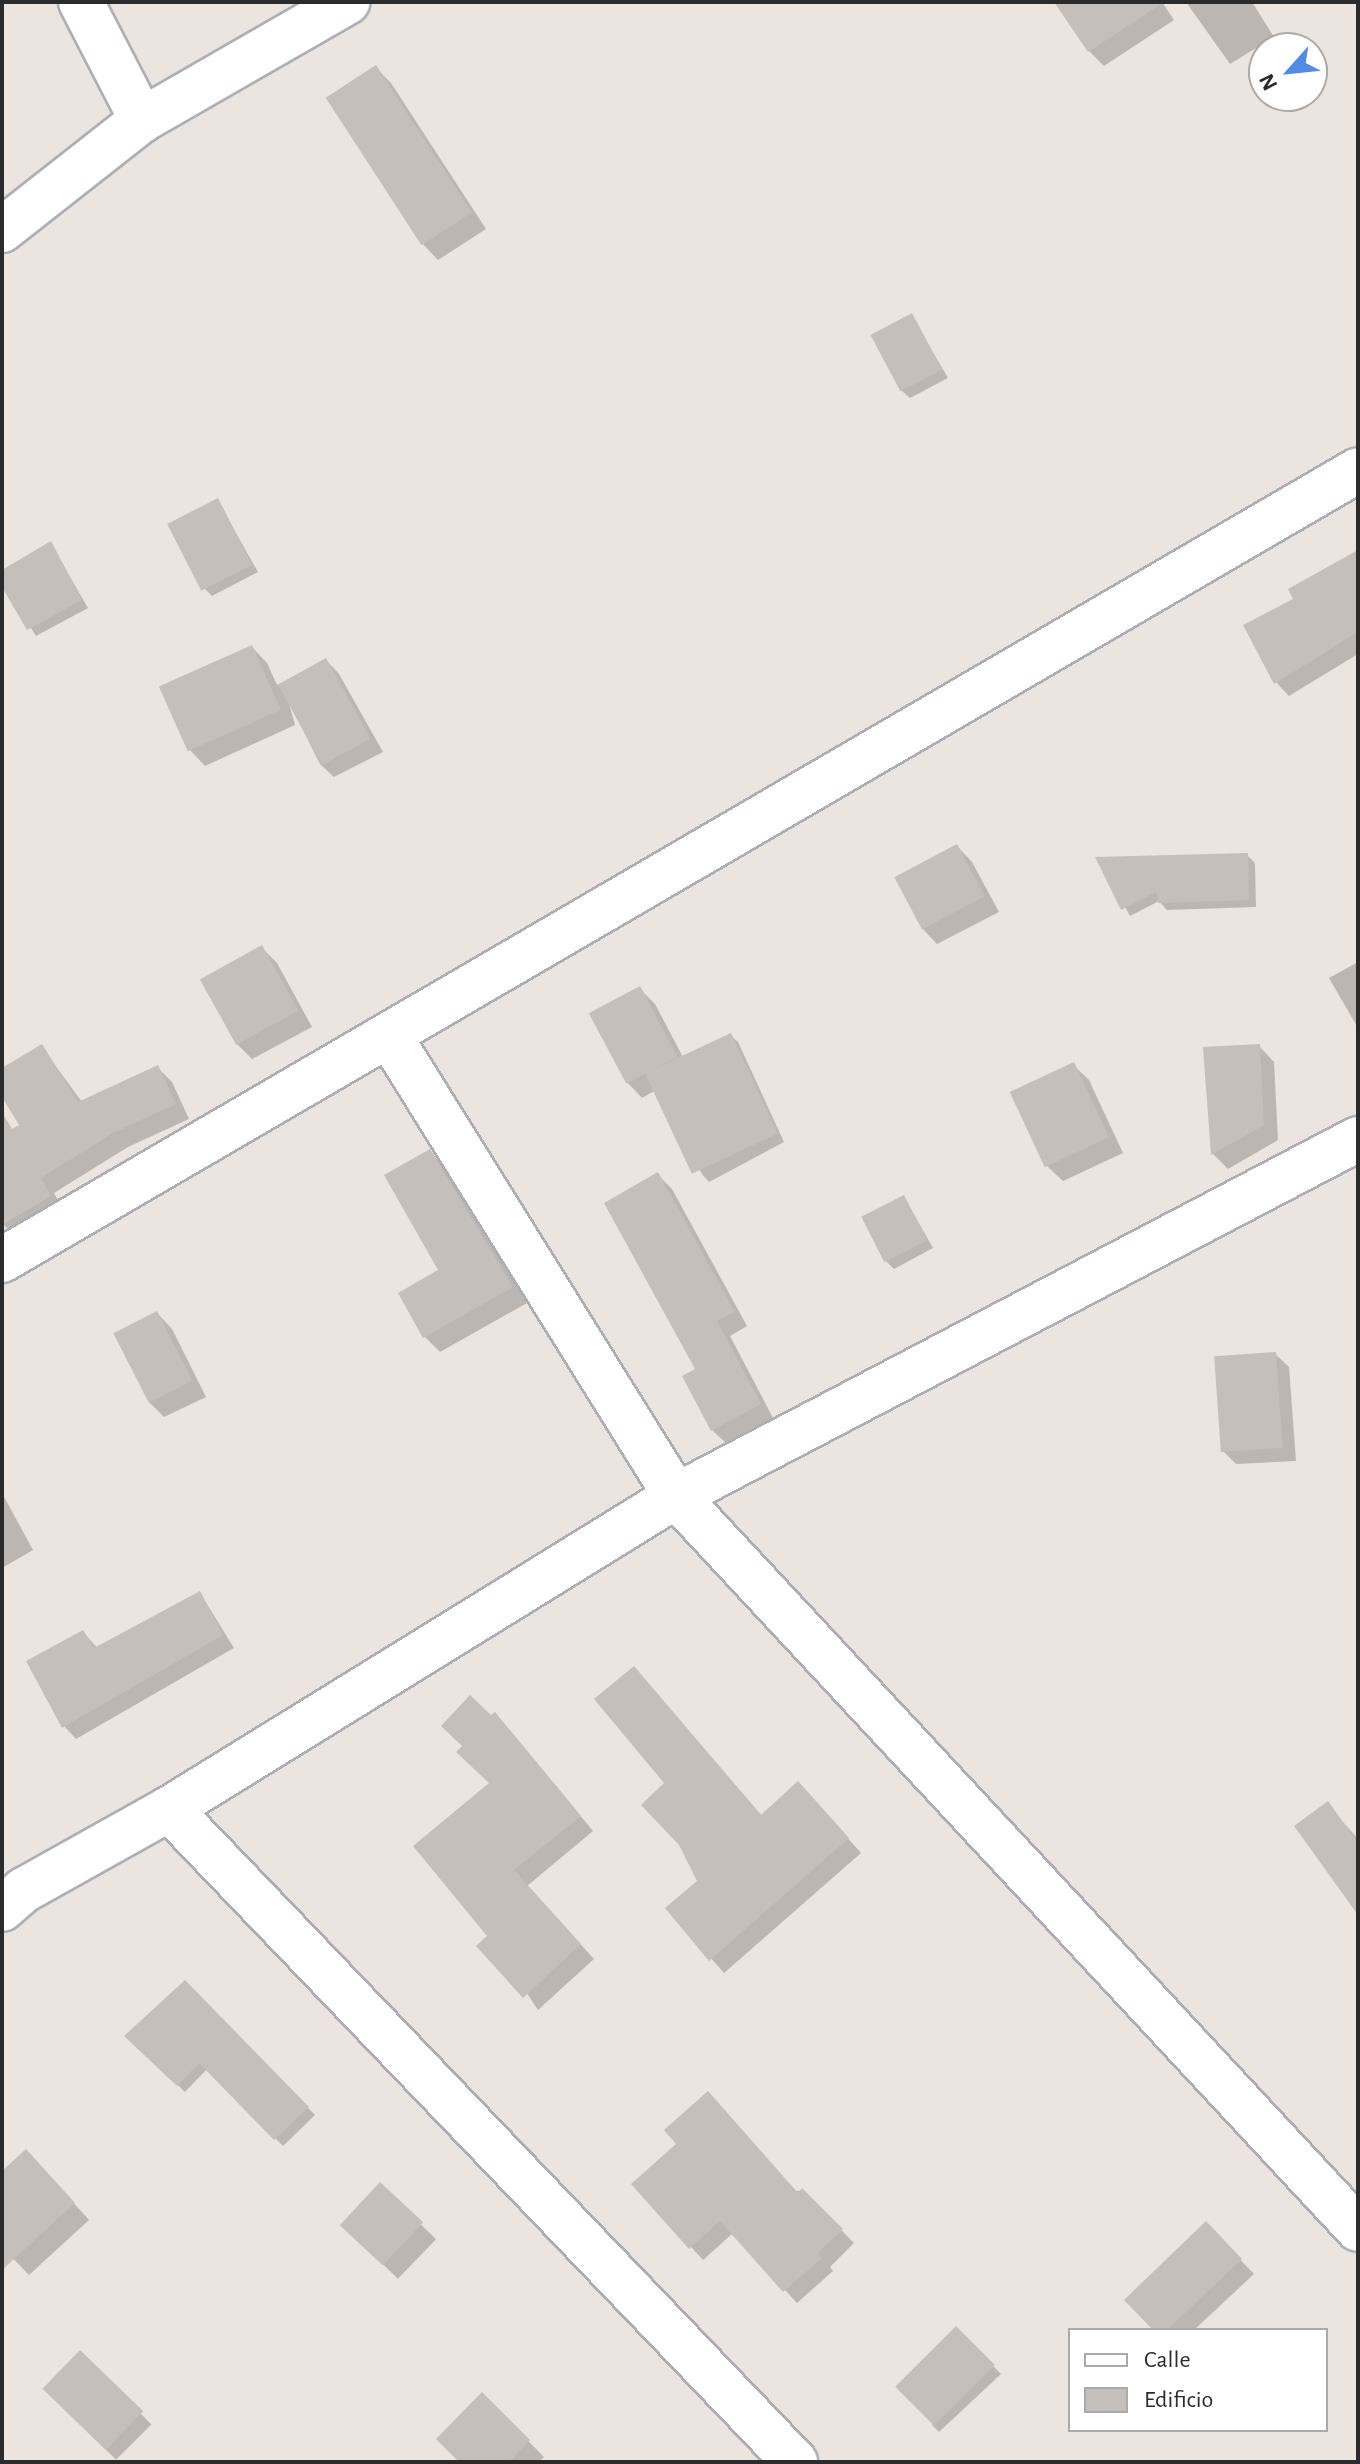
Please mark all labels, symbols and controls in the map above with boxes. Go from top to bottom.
north arrow [1248,32,1328,112]
text: N [1255,70,1282,94]
legend [1068,2328,1328,2432]
text: Calle [1144,2348,1191,2372]
text: Edificio [1144,2388,1213,2412]

